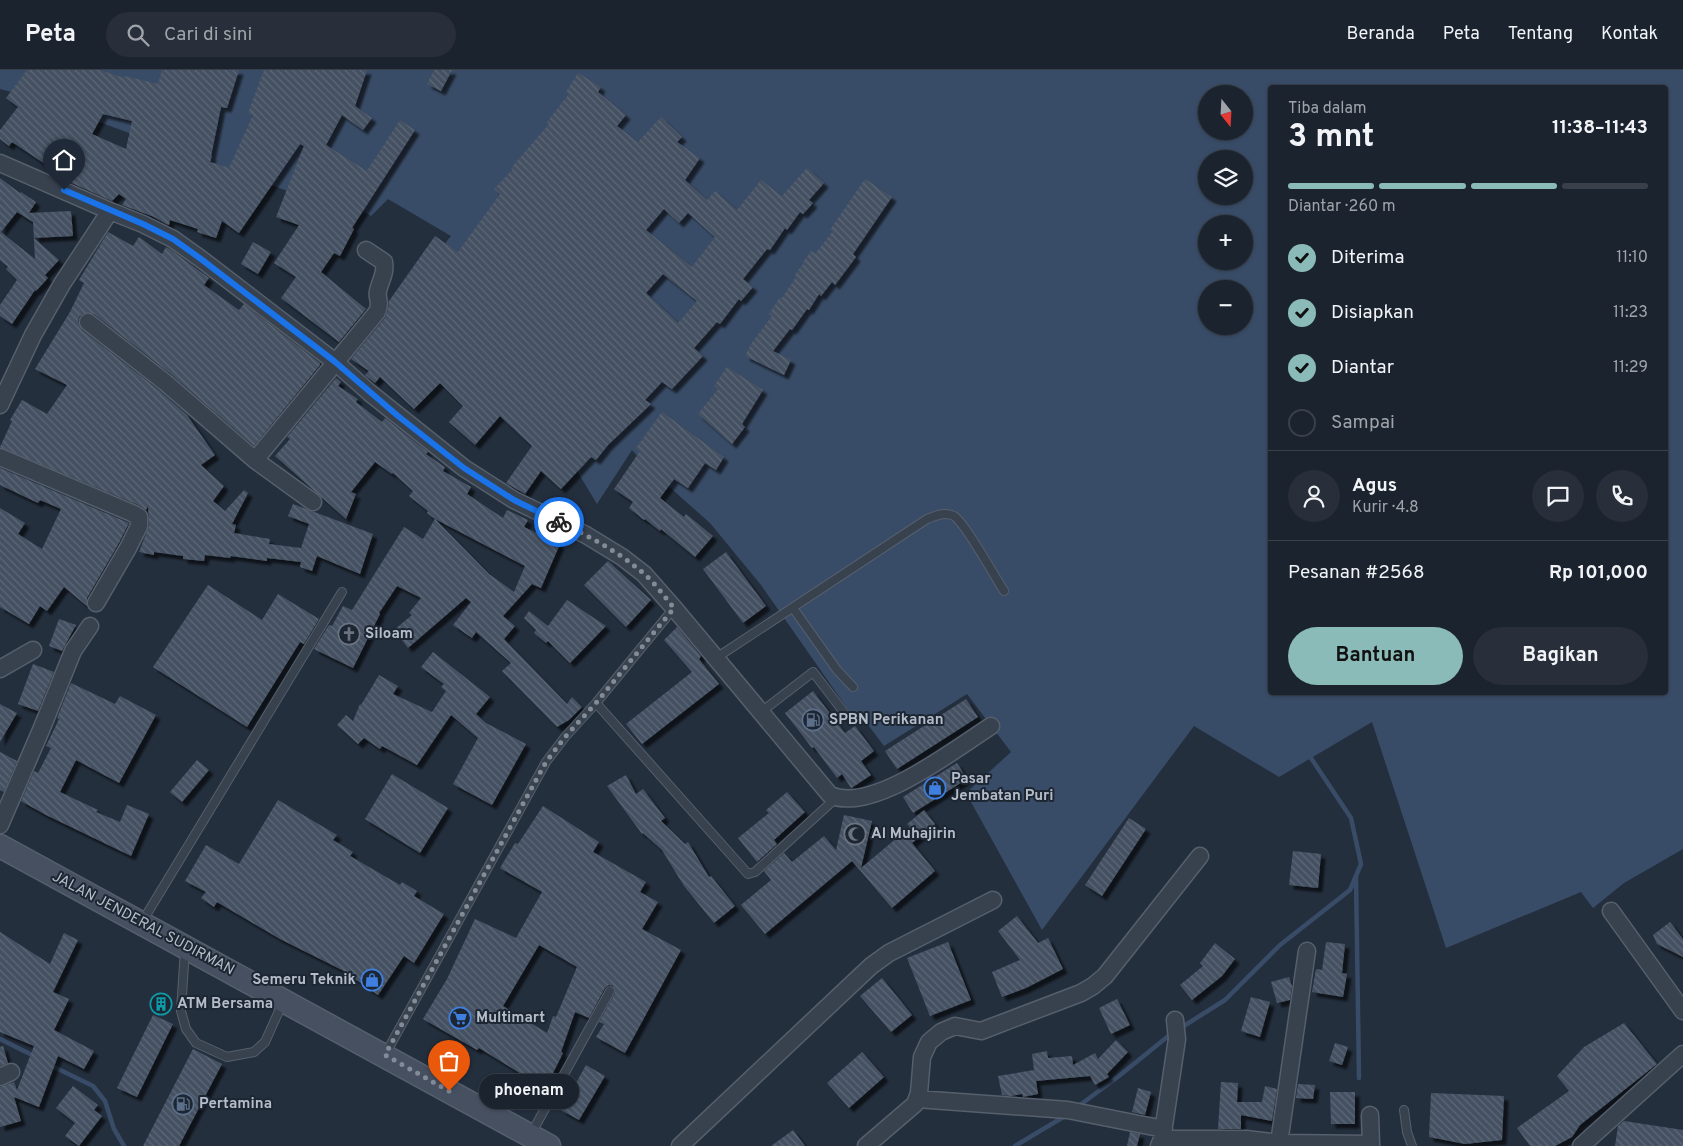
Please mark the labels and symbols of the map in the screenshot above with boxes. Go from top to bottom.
north arrow [1198,85,1252,140]
pin [43,139,85,190]
courier [534,497,584,547]
church icon: Siloam [337,622,361,646]
place label: Siloam [365,625,413,644]
fuel station icon: SPBN Perikanan [801,708,825,732]
place label: SPBN Perikanan [829,711,944,730]
place label: Pasar Jembatan Puri [951,770,1054,806]
shop icon: Pasar Jembatan Puri [923,776,947,800]
mosque icon: Al Muhajirin [843,822,867,846]
place label: Al Muhajirin [871,825,956,844]
street label: JALAN JENDERAL SUDIRMAN [49,868,237,980]
shop icon: Semeru Teknik [360,968,384,992]
place label: Semeru Teknik [252,971,356,990]
building icon: ATM Bersama [149,992,173,1016]
place label: ATM Bersama [177,995,273,1014]
supermarket icon: Multimart [448,1006,472,1030]
place label: Multimart [476,1009,545,1028]
pin [428,1040,470,1091]
callout: phoenam [479,1074,579,1108]
fuel station icon: Pertamina [171,1092,195,1116]
place label: Pertamina [199,1095,272,1114]

